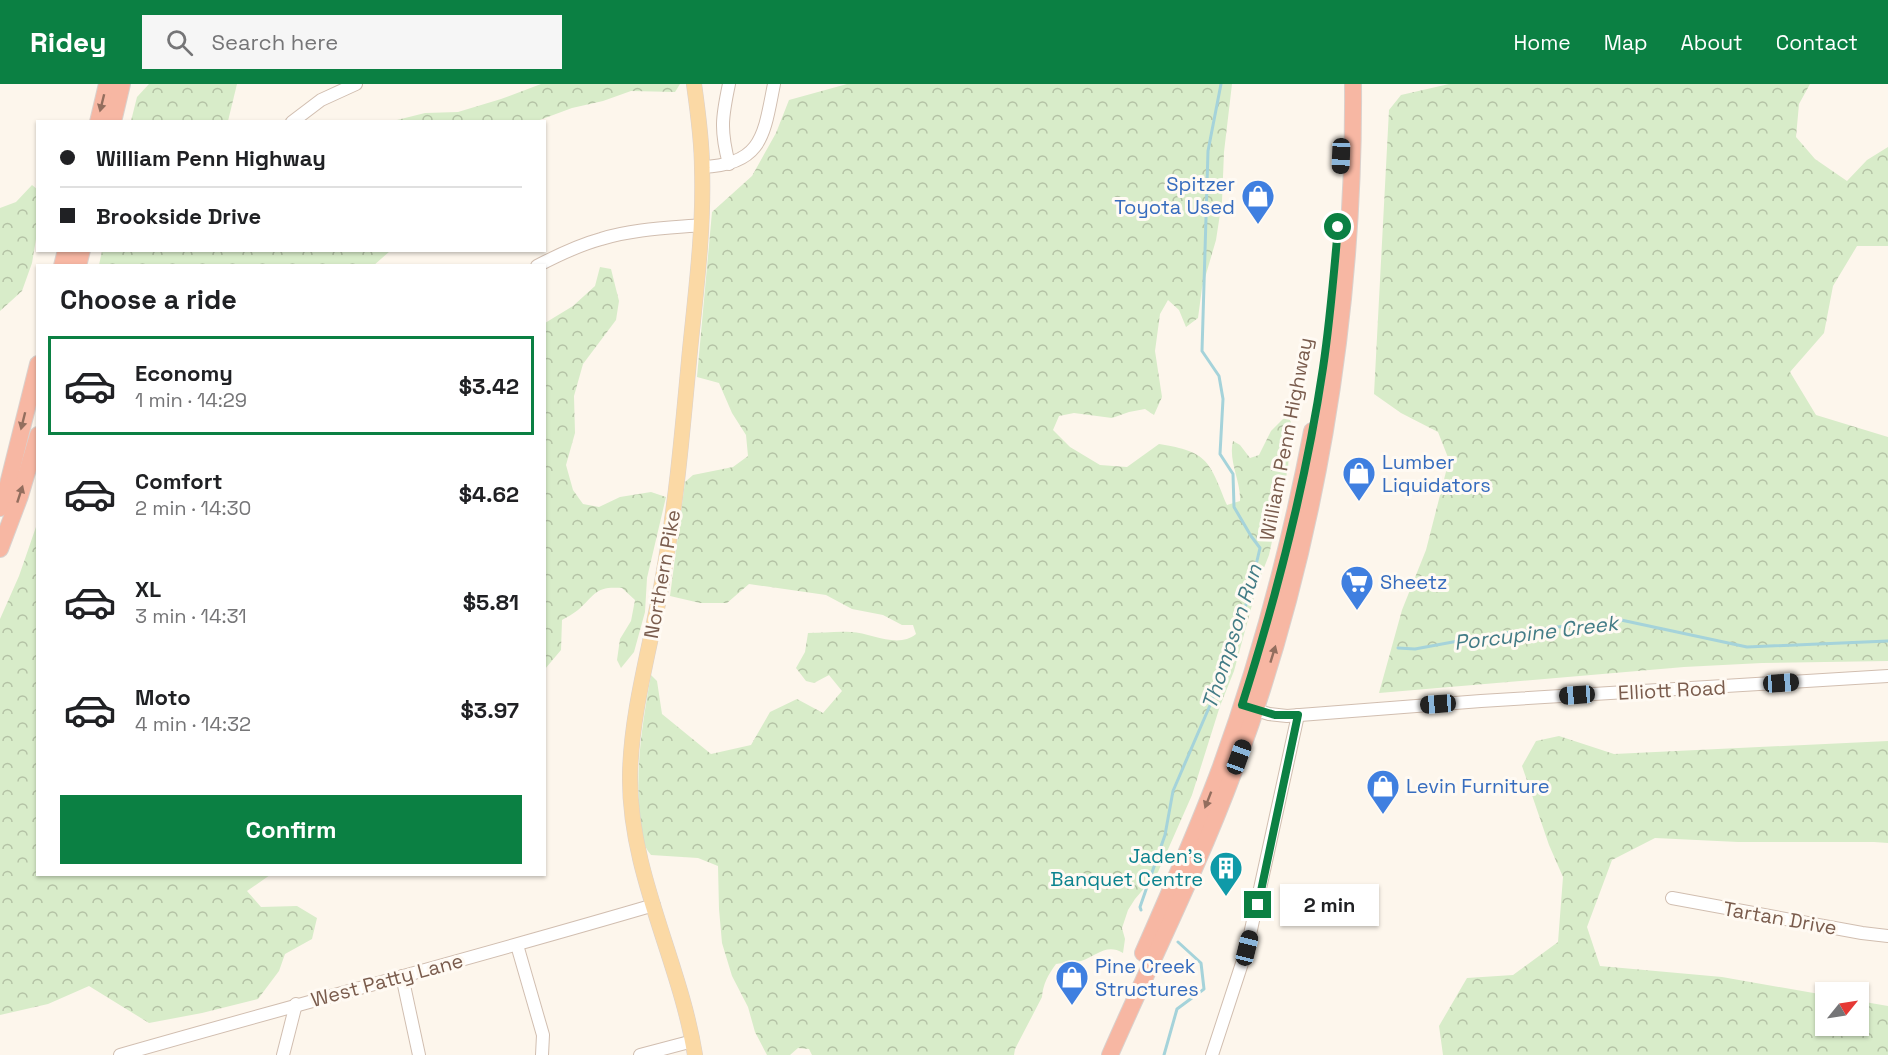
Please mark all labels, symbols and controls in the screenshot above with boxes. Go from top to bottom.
search box [142,15,562,69]
text: Ridey [30,24,106,60]
icon: search [163,26,196,59]
text: Search here [211,28,338,56]
text: Home [1513,29,1571,56]
text: Map [1604,29,1648,56]
text: About [1681,29,1743,56]
text: Contact [1776,29,1858,56]
one-way arrow [97,94,107,112]
car [1331,138,1351,174]
text: William Penn Highway [96,144,326,172]
place label: Spitzer Toyota Used [1114,171,1235,220]
shop icon: Spitzer Toyota Used [1240,178,1276,225]
text: Brookside Drive [96,202,261,230]
route start [1324,213,1351,240]
text: Choose a ride [60,282,237,317]
street label: William Penn Highway [1254,335,1318,543]
icon: car [63,359,117,413]
text: Economy [135,359,233,387]
text: $3.42 [459,372,519,400]
text: 1 min · 14:29 [135,387,247,413]
one-way arrow [18,412,28,430]
place label: Lumber Liquidators [1382,449,1491,498]
shop icon: Lumber Liquidators [1341,455,1377,502]
icon: car [63,467,117,521]
text: Comfort [135,467,223,495]
text: $4.62 [459,480,519,508]
one-way arrow [16,485,25,503]
text: 2 min · 14:30 [135,495,251,521]
street label: Northern Pike [638,508,686,640]
water label: Thompson Run [1195,560,1268,713]
supermarket icon: Sheetz [1339,564,1375,611]
place label: Sheetz [1380,569,1447,595]
icon: car [63,575,117,629]
text: XL [135,575,161,603]
text: $5.81 [463,588,519,616]
text: 3 min · 14:31 [135,603,247,629]
water label: Porcupine Creek [1453,609,1622,656]
one-way arrow [1269,645,1278,663]
car [1762,673,1800,693]
street label: Elliott Road [1617,674,1727,706]
icon: car [63,683,117,737]
text: Moto [135,683,191,711]
car [1558,685,1596,705]
car [1419,694,1457,714]
text: $3.97 [460,696,519,724]
text: 4 min · 14:32 [135,711,251,737]
car [1224,737,1254,777]
shop icon: Levin Furniture [1365,768,1401,815]
place label: Levin Furniture [1406,773,1550,799]
one-way arrow [1203,791,1213,809]
button: Confirm [60,795,522,864]
place label: Jaden's Banquet Centre [1050,843,1203,892]
building icon: Jaden's Banquet Centre [1208,850,1244,897]
callout: 2 min [1279,884,1378,926]
route end [1244,891,1271,918]
text: 2 min [1304,892,1355,918]
street label: Tartan Drive [1721,895,1839,941]
car [1234,928,1260,968]
street label: West Patty Lane [308,947,466,1013]
place label: Pine Creek Structures [1095,953,1199,1002]
shop icon: Pine Creek Structures [1054,959,1090,1006]
north arrow [1815,982,1869,1036]
map controls [1815,982,1869,1036]

